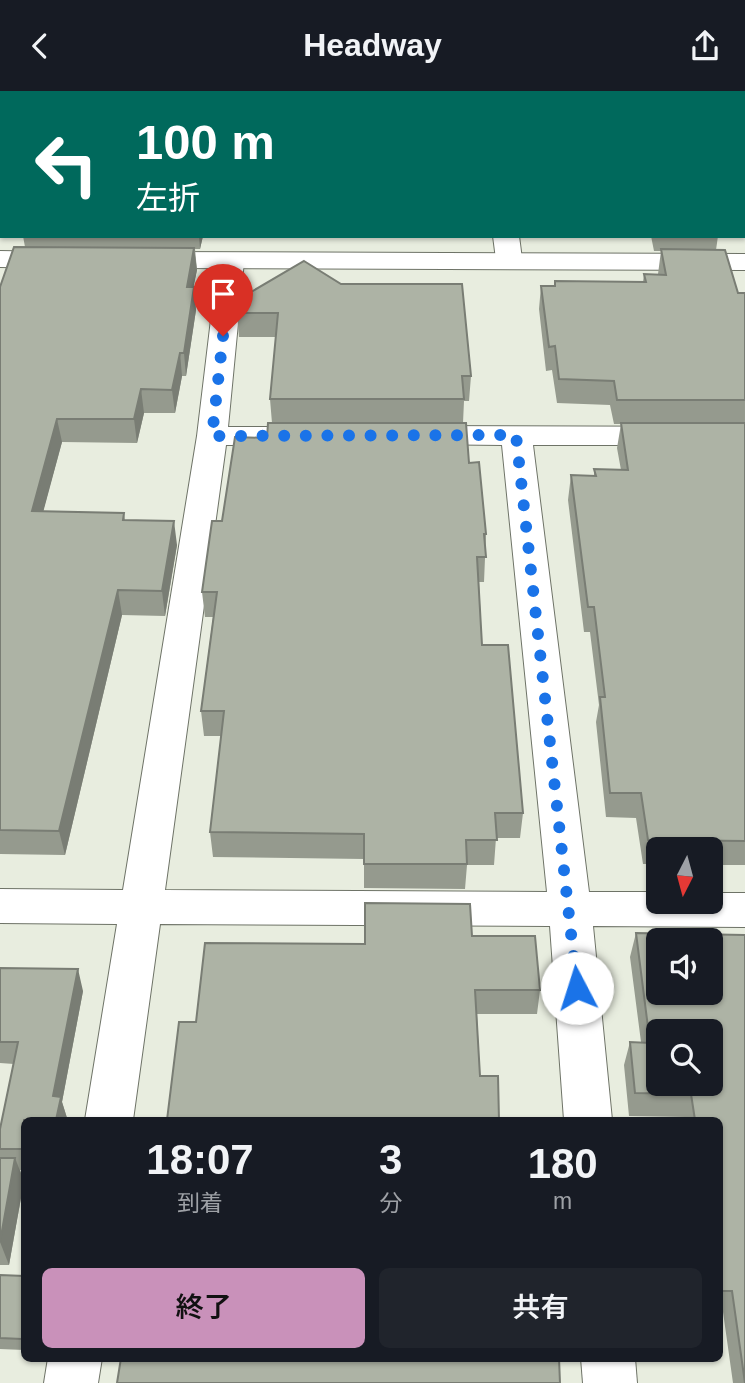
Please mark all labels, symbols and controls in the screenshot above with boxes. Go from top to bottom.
icon: back [21,27,59,65]
text: Headway [303,27,442,63]
icon: share [686,27,724,65]
text: 100 m [136,115,275,169]
icon: left [21,119,112,210]
text: 左折 [136,180,200,216]
pin [193,264,253,336]
icon: arrive [204,275,242,313]
north arrow [646,837,723,913]
map controls [646,837,723,1096]
button: sound [646,928,723,1005]
position arrow [540,951,614,1025]
button: search [646,1019,723,1096]
text: 18:07 [146,1136,254,1183]
text: 3 [379,1136,402,1183]
text: 180 [528,1140,598,1187]
text: m [553,1188,572,1214]
text: 到着 [177,1190,223,1216]
text: 分 [379,1190,402,1216]
button: 終了 [42,1268,365,1348]
button: 共有 [379,1268,702,1348]

